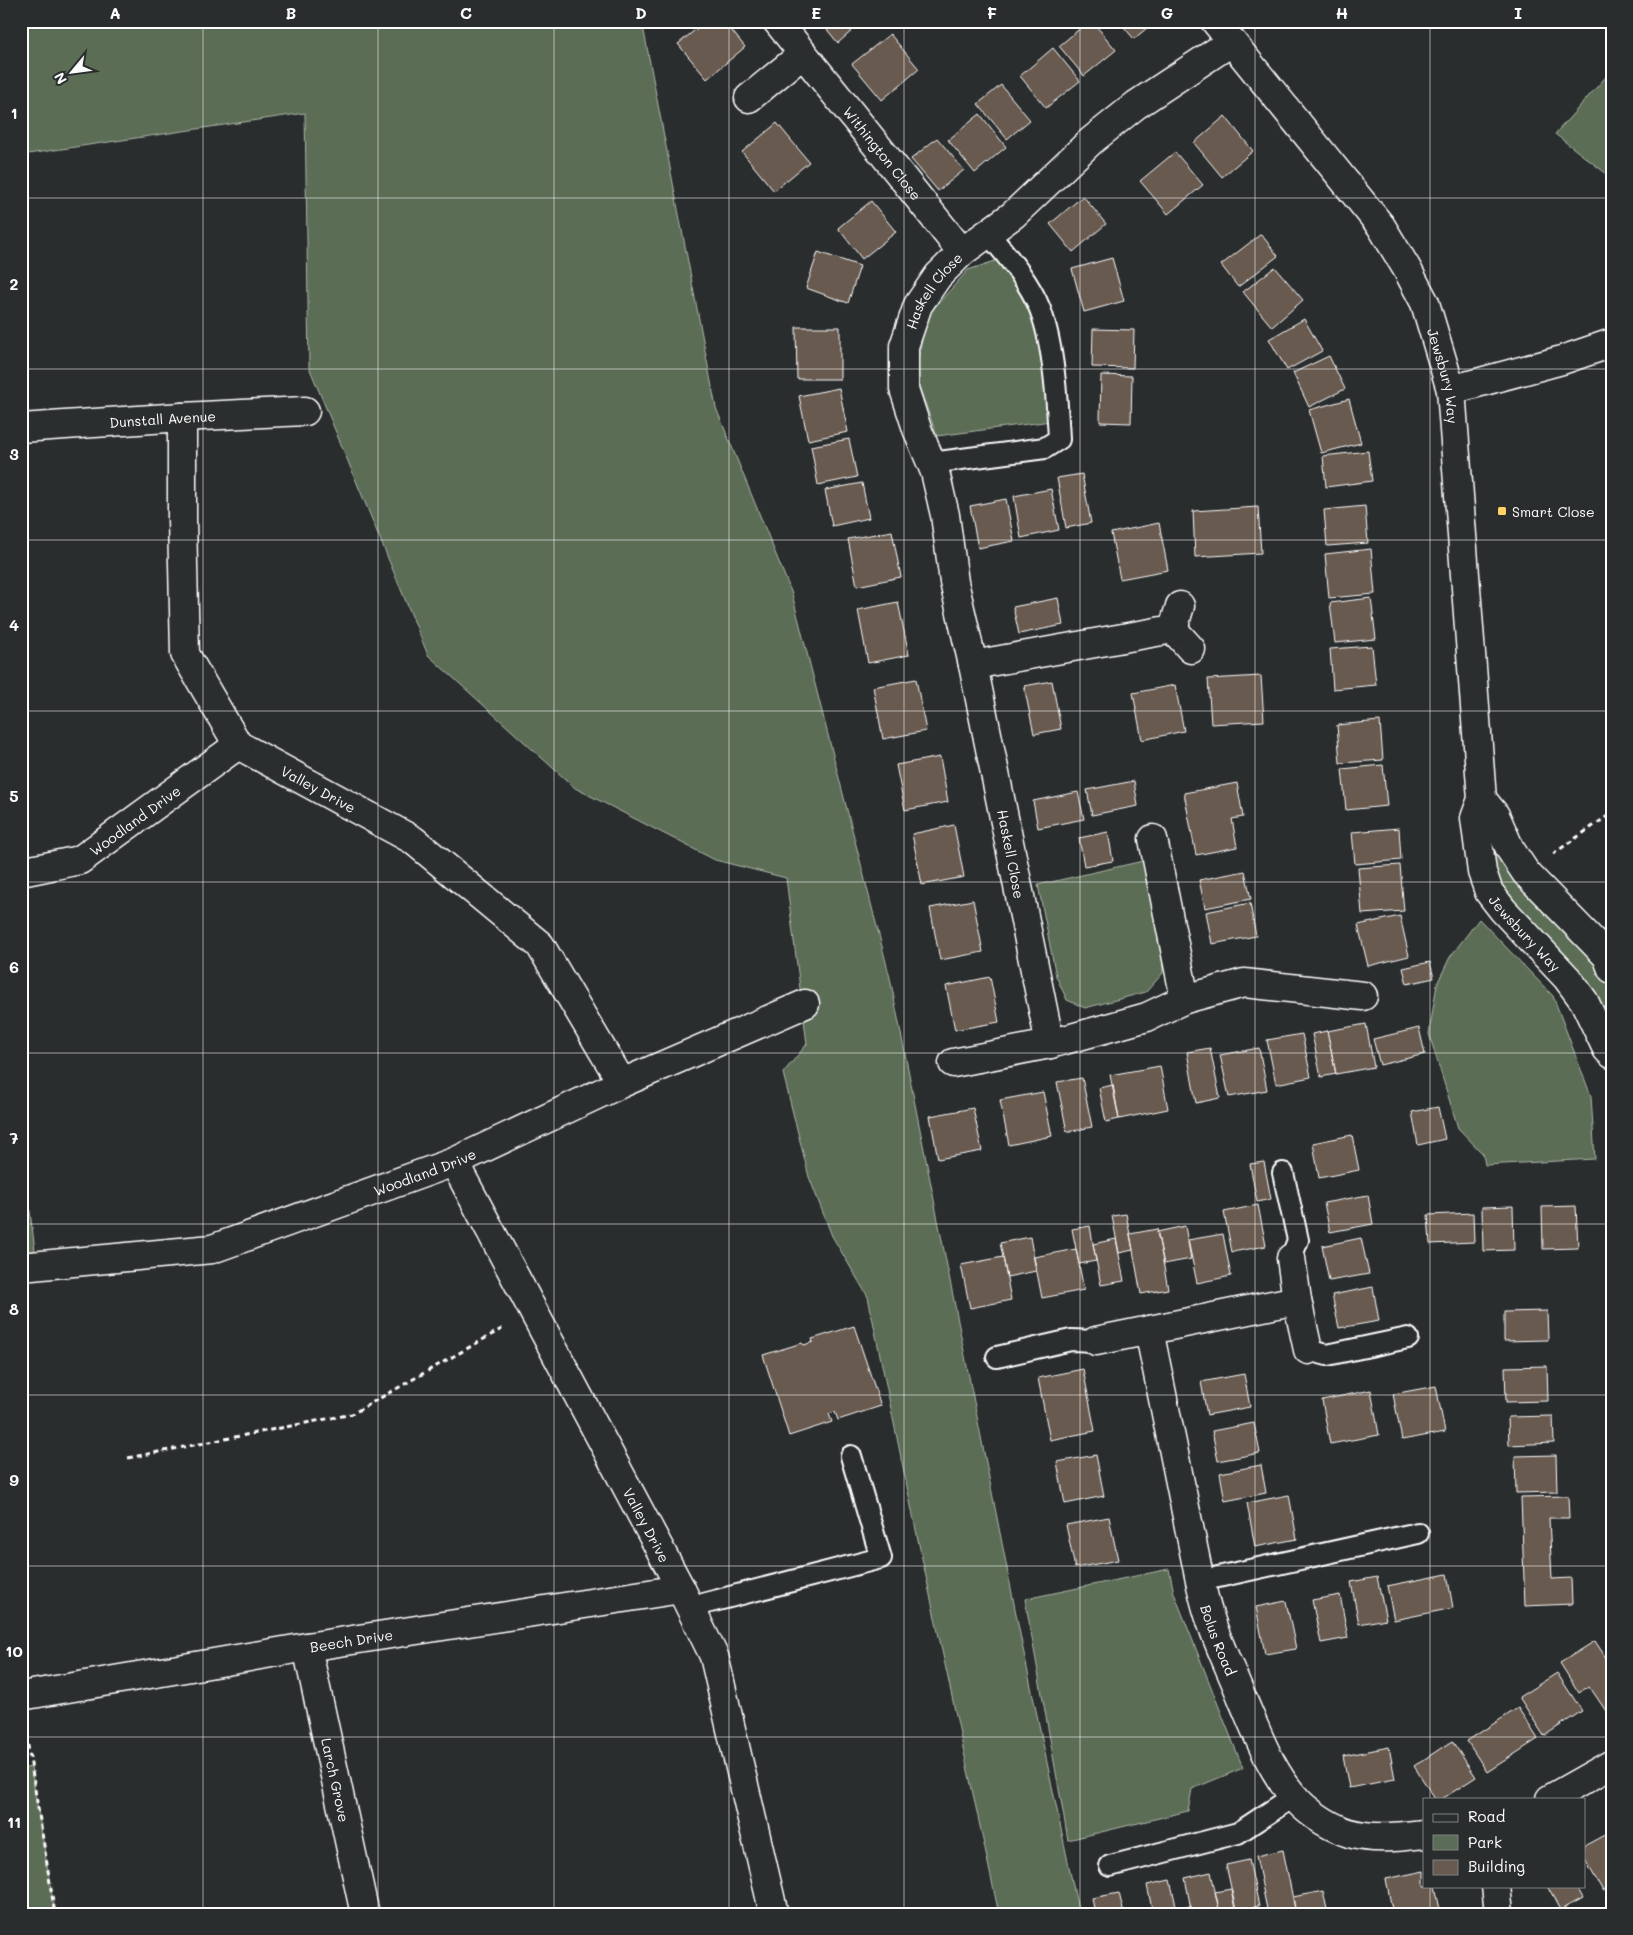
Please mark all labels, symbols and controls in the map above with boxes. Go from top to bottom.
text: A [109,2,121,23]
text: B [286,2,296,23]
text: C [460,2,472,23]
text: D [635,2,647,23]
text: E [811,2,821,23]
text: F [987,2,997,23]
text: G [1161,2,1173,23]
text: H [1336,2,1348,23]
text: I [1514,2,1522,23]
north arrow [48,48,98,98]
text: N [49,69,71,88]
text: 1 [10,102,18,123]
street label: Withington Close [839,102,926,204]
street label: Haskell Close [901,248,966,332]
text: 2 [10,273,19,294]
street label: Jewsbury Way [1424,326,1463,424]
street label: Dunstall Avenue [109,406,216,431]
text: 3 [9,443,19,464]
place label: Smart Close [1512,502,1595,521]
marker: Smart Close [1496,505,1508,517]
text: 4 [9,614,19,635]
street label: Valley Drive [278,761,359,817]
street label: Woodland Drive [85,781,184,860]
text: 5 [9,785,19,806]
street label: Haskell Close [993,808,1029,900]
street label: Jewsbury Way [1485,891,1565,975]
text: 6 [9,956,19,977]
text: 7 [10,1127,19,1148]
street label: Woodland Drive [371,1144,479,1200]
text: 8 [9,1298,19,1319]
text: 9 [9,1469,19,1490]
street label: Valley Drive [619,1484,675,1566]
street label: Bolus Road [1197,1602,1241,1678]
street label: Beech Drive [308,1624,394,1656]
text: 10 [5,1640,23,1661]
street label: Larch Grove [318,1736,354,1824]
legend [1423,1798,1586,1888]
text: Road [1468,1806,1505,1826]
text: 11 [7,1811,21,1832]
text: Park [1468,1832,1502,1852]
text: Building [1468,1856,1525,1876]

